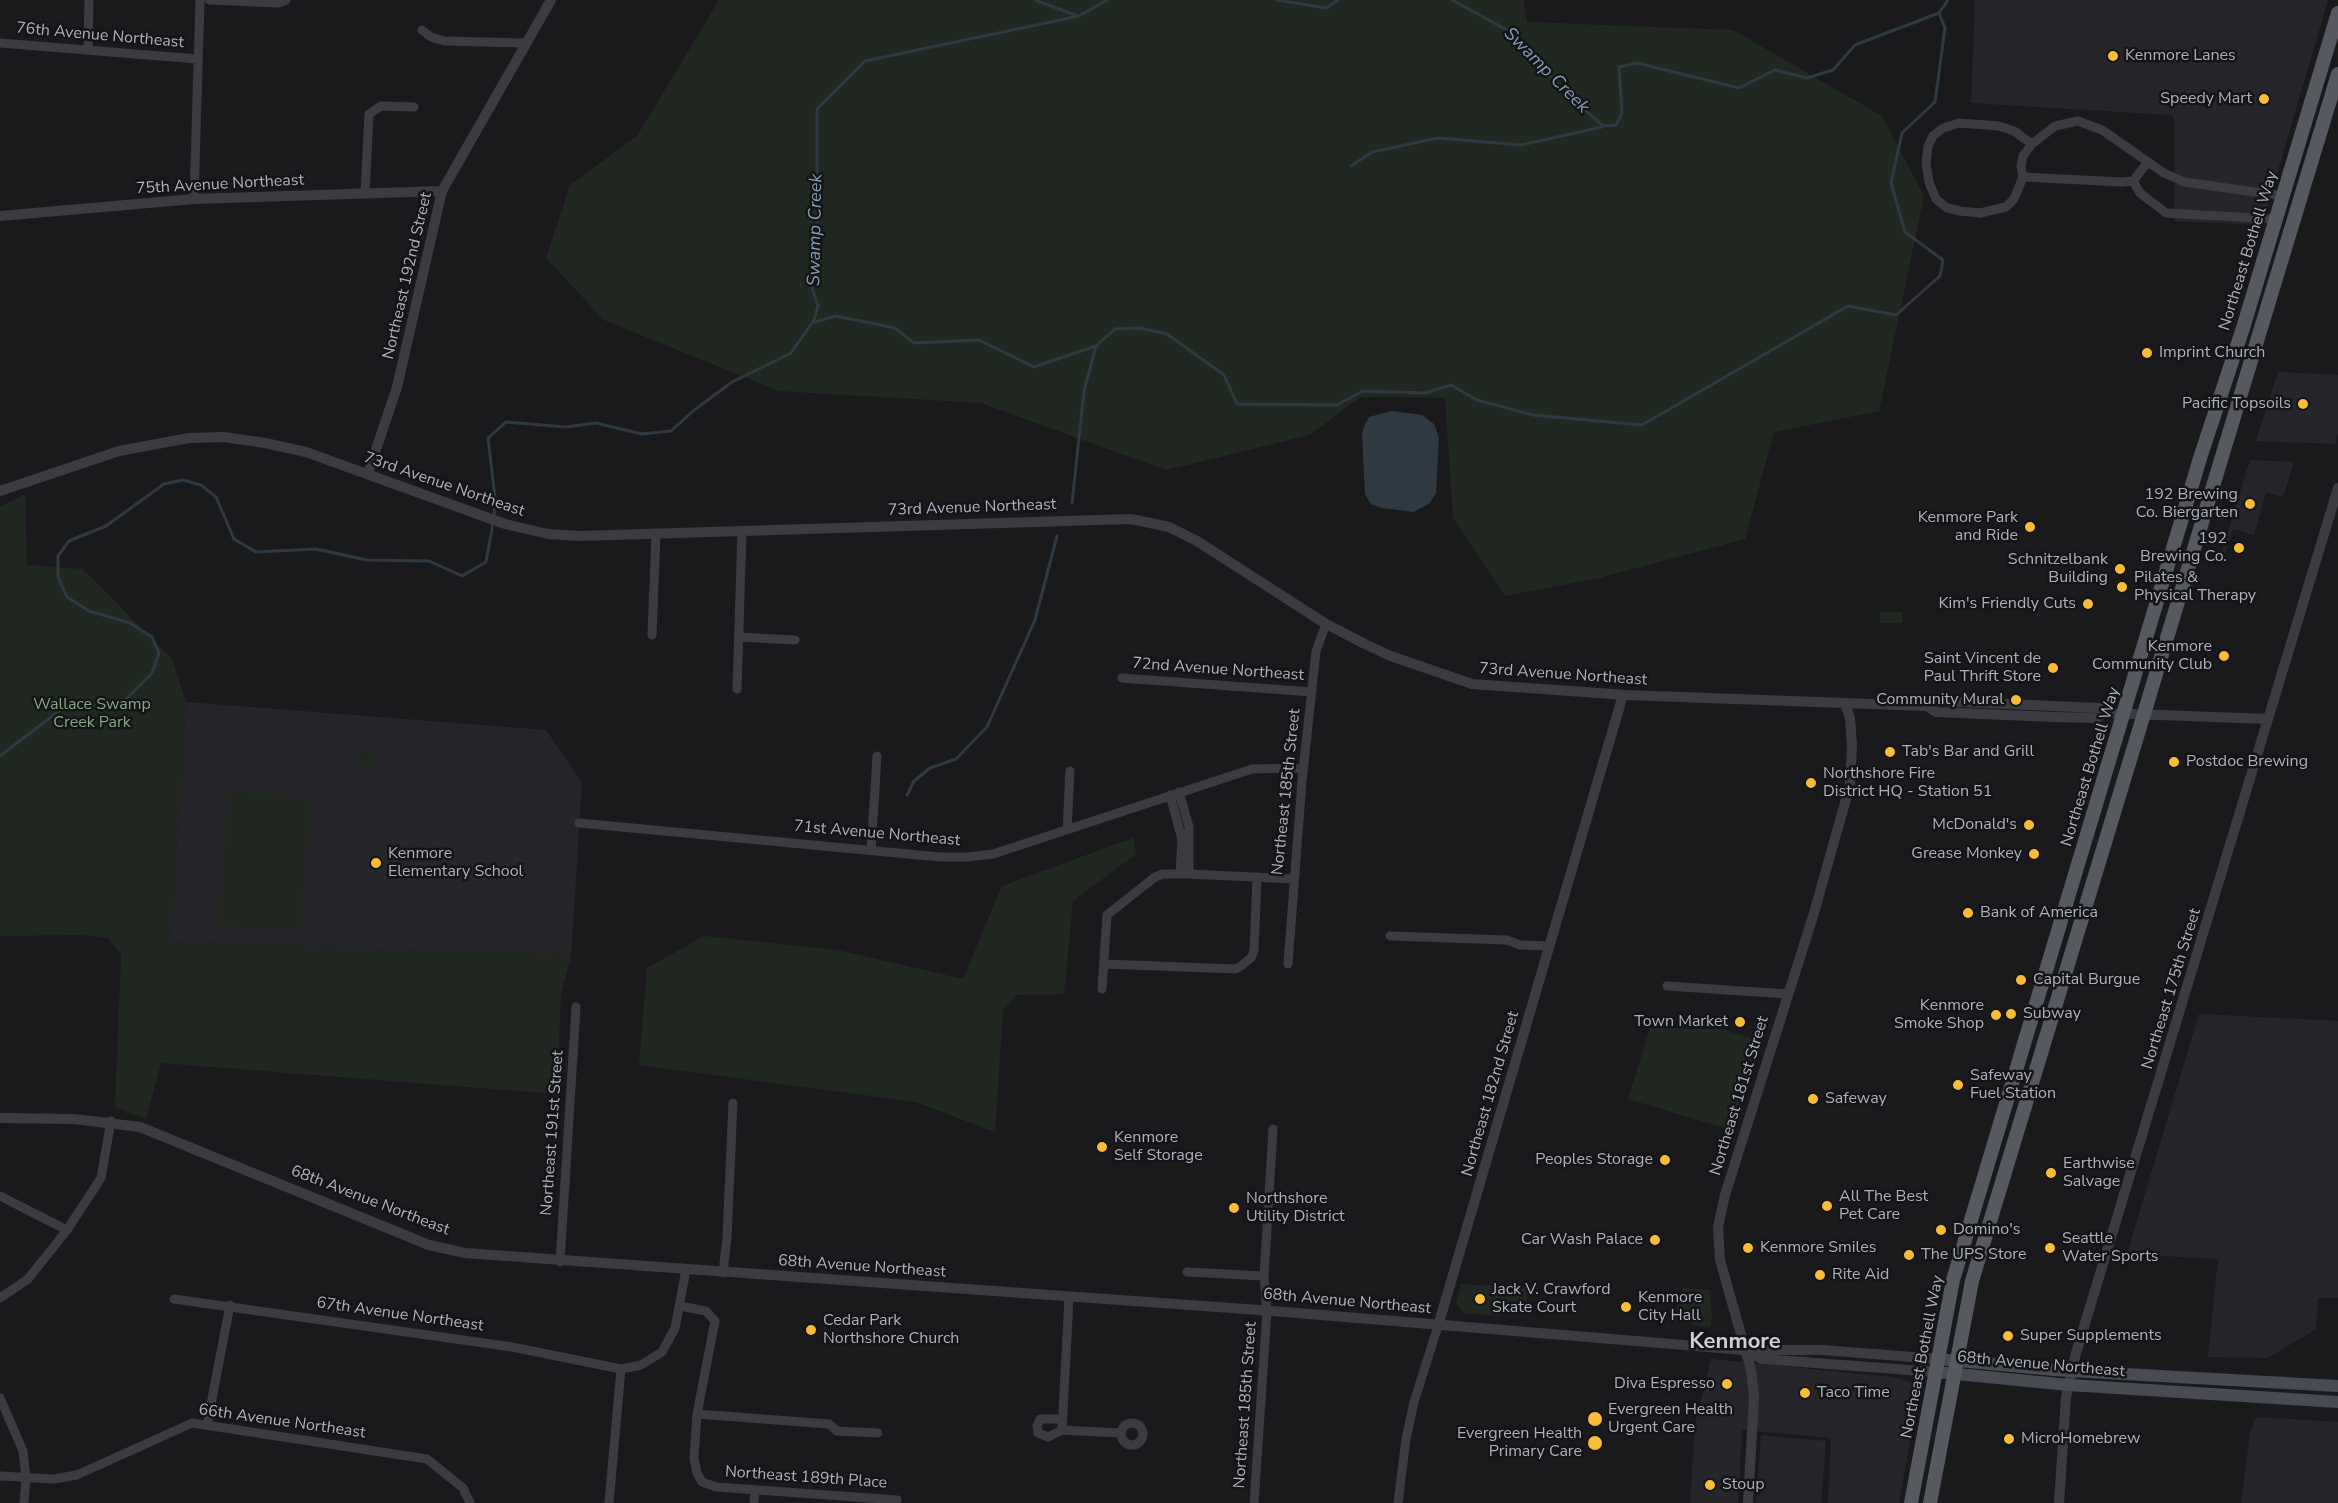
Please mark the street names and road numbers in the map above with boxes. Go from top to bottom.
street label: 76th Avenue Northeast [15,19,185,53]
street label: Northeast Bothell Way [2216,169,2282,333]
street label: 75th Avenue Northeast [135,171,305,199]
street label: Northeast 192nd Street [379,191,437,361]
street label: 73rd Avenue Northeast [361,448,527,522]
street label: 73rd Avenue Northeast [887,495,1057,521]
street label: 72nd Avenue Northeast [1132,654,1304,686]
street label: 73rd Avenue Northeast [1478,660,1648,690]
street label: Northeast Bothell Way [2058,685,2124,849]
street label: Northeast 185th Street [1269,708,1305,876]
street label: 71st Avenue Northeast [793,817,961,851]
street label: Northeast 175th Street [2138,906,2206,1072]
street label: Northeast 182nd Street [1458,1009,1524,1179]
street label: Northeast 181st Street [1707,1014,1773,1178]
street label: Northeast 191st Street [538,1050,568,1216]
street label: 68th Avenue Northeast [288,1162,452,1240]
street label: 68th Avenue Northeast [777,1252,947,1282]
street label: Northeast Bothell Way [1898,1274,1948,1440]
street label: 68th Avenue Northeast [1262,1285,1432,1319]
street label: 67th Avenue Northeast [315,1294,485,1336]
street label: Northeast 185th Street [1231,1321,1261,1489]
street label: 68th Avenue Northeast [1956,1348,2126,1382]
street label: 66th Avenue Northeast [197,1401,367,1443]
street label: Northeast 189th Place [724,1463,888,1493]

